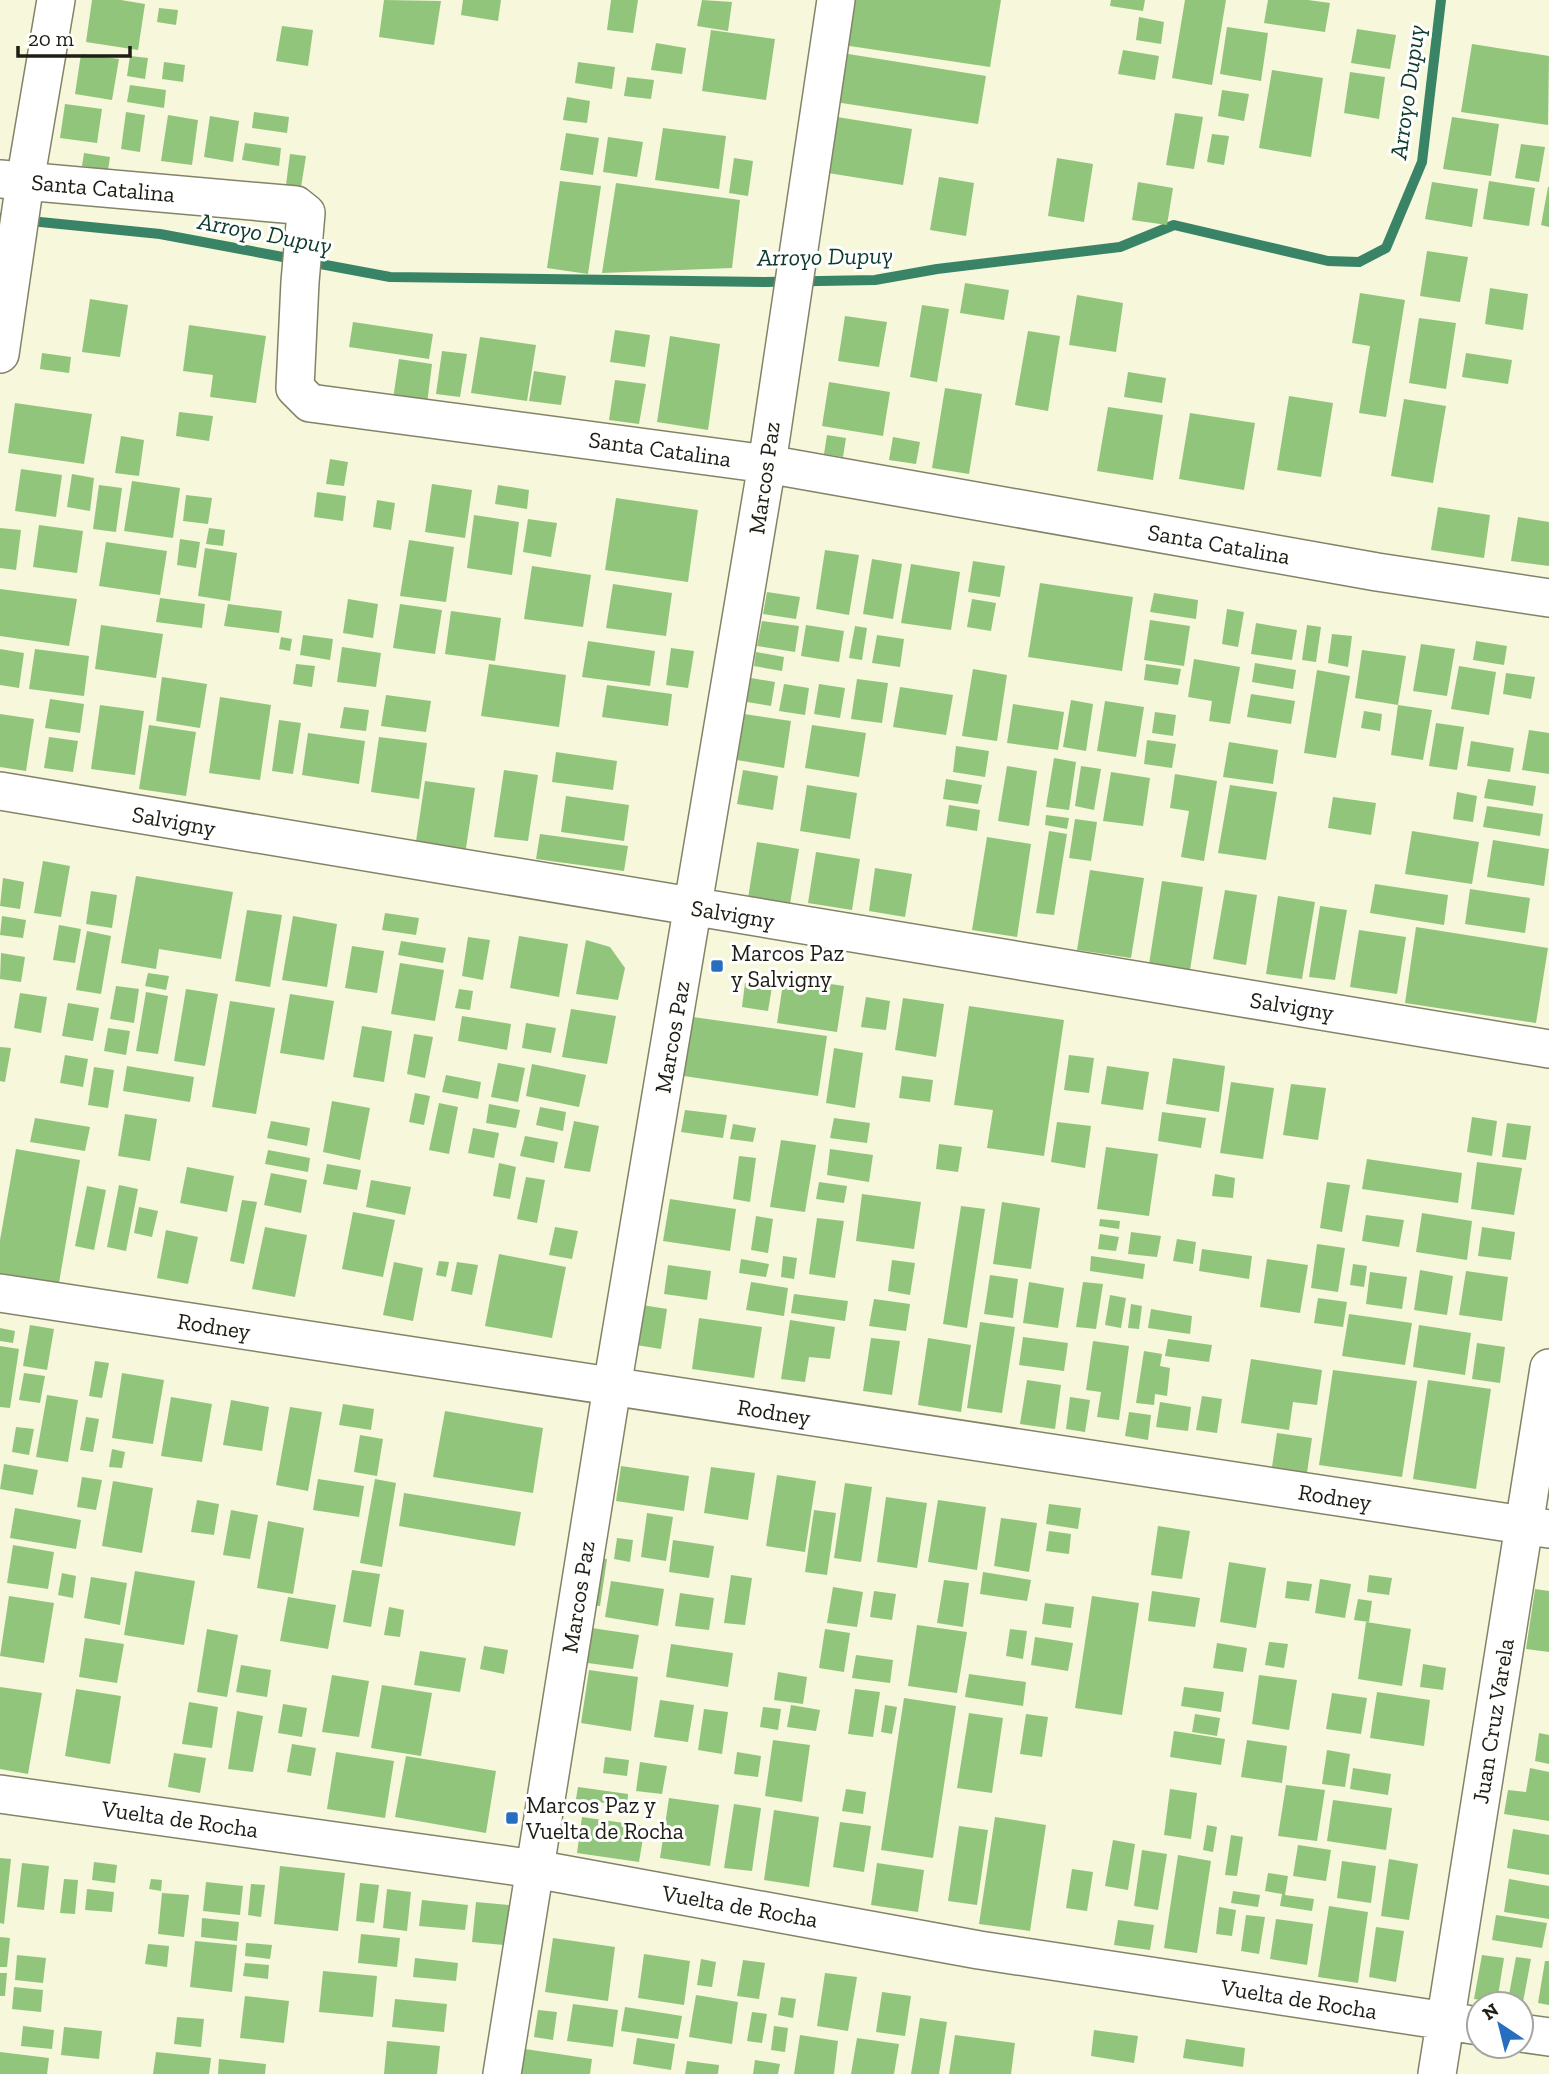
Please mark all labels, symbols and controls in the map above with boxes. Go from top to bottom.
scale bar [18,14,130,58]
water label: Arroyo Dupuy [1383,23,1431,162]
text: 20 m [28,26,74,51]
street label: Santa Catalina [30,168,176,208]
water label: Arroyo Dupuy [195,206,334,260]
water label: Arroyo Dupuy [756,240,893,272]
street label: Marcos Paz [742,420,786,536]
street label: Santa Catalina [587,425,733,473]
street label: Santa Catalina [1146,518,1292,570]
street label: Salvigny [130,800,218,842]
street label: Salvigny [689,894,777,934]
place label: Marcos Paz y Salvigny [731,939,845,993]
marker: Marcos Paz y Salvigny [709,958,725,974]
street label: Marcos Paz [648,978,696,1095]
street label: Salvigny [1248,986,1336,1026]
street label: Rodney [175,1306,253,1346]
street label: Rodney [735,1392,813,1432]
street label: Rodney [1296,1477,1374,1517]
street label: Marcos Paz [555,1538,601,1655]
street label: Juan Cruz Varela [1466,1636,1520,1806]
place label: Marcos Paz y Vuelta de Rocha [525,1791,684,1845]
street label: Vuelta de Rocha [99,1794,260,1844]
marker: Marcos Paz y Vuelta de Rocha [504,1810,520,1826]
street label: Vuelta de Rocha [659,1878,820,1933]
street label: Vuelta de Rocha [1218,1973,1379,2025]
north arrow [1465,1990,1535,2060]
text: N [1478,1998,1503,2025]

